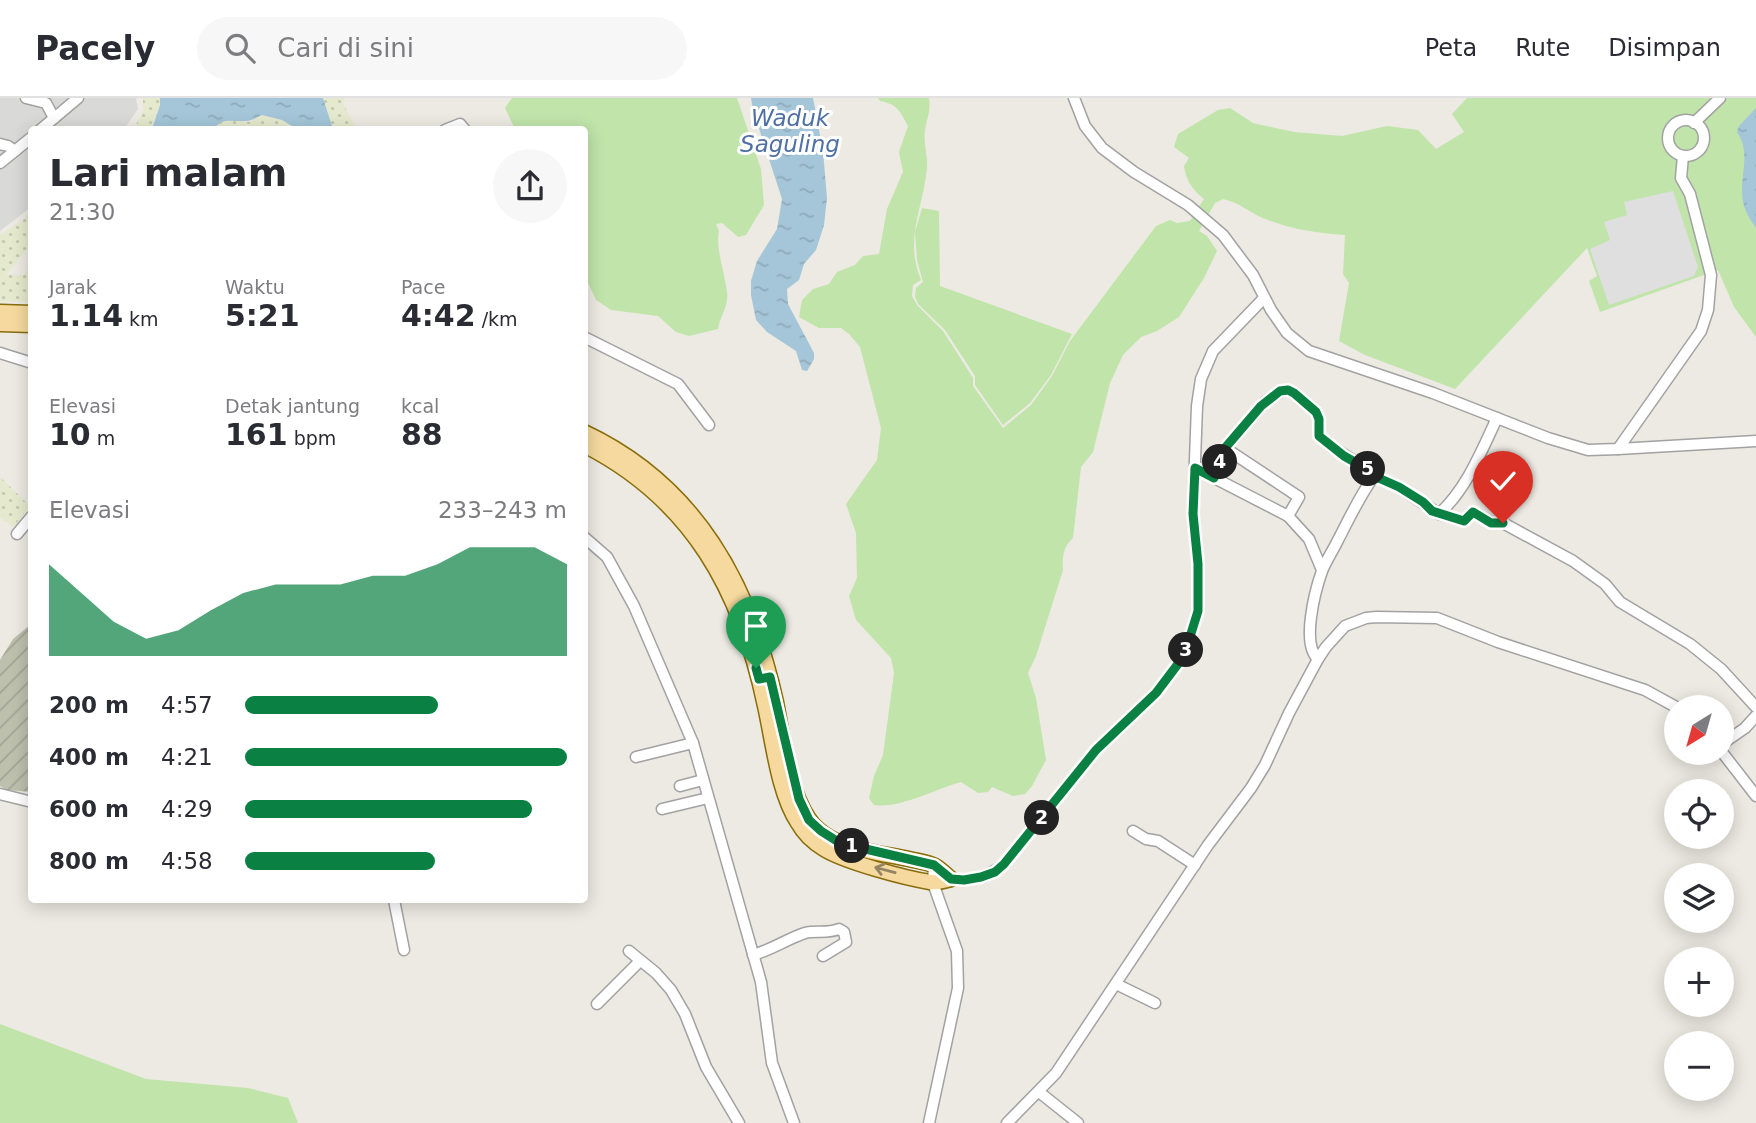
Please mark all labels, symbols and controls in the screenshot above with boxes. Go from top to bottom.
search box [197,17,687,80]
text: Pacely [35,29,155,68]
icon: search [221,29,259,67]
text: Cari di sini [277,33,414,63]
text: Peta [1425,34,1477,62]
text: Rute [1515,34,1570,62]
text: Disimpan [1608,34,1721,62]
water label: Waduk Saguling [740,105,840,157]
button: share [493,149,567,223]
text: Lari malam [49,151,287,195]
text: 21:30 [49,199,115,225]
text: Jarak [49,276,97,298]
text: Waktu [225,276,285,298]
text: Pace [401,276,445,298]
text: 1.14 [49,298,123,333]
text: 5:21 [225,298,300,333]
text: 4:42 [401,298,476,333]
text: km [123,308,159,330]
text: /km [476,308,518,330]
text: Elevasi [49,395,116,417]
text: Detak jantung [225,395,360,417]
text: kcal [401,395,439,417]
text: 10 [49,417,91,452]
text: 161 [225,417,288,452]
text: 88 [401,417,443,452]
text: m [91,427,115,449]
text: bpm [288,427,336,449]
pin: 4 [1202,444,1238,480]
text: 4 [1213,450,1226,472]
pin [1473,451,1533,523]
pin: 5 [1350,452,1386,486]
text: 5 [1361,457,1374,479]
icon: check [1484,462,1522,500]
text: Elevasi [49,497,130,523]
text: 233–243 m [438,497,567,523]
pin [726,596,786,668]
icon: arrive [737,607,775,645]
pin: 3 [1168,632,1204,668]
text: 3 [1179,638,1192,660]
text: 200 m [49,692,129,718]
text: 4:57 [161,692,213,718]
north arrow [1664,695,1734,765]
map controls [1664,695,1734,1101]
text: 400 m [49,744,129,770]
text: 4:21 [161,744,213,770]
button: locate [1664,779,1734,849]
text: 600 m [49,796,129,822]
text: 4:29 [161,796,213,822]
pin: 2 [1024,800,1060,836]
text: 2 [1035,806,1048,828]
pin: 1 [834,828,870,864]
text: 1 [845,834,858,856]
text: 800 m [49,848,129,874]
text: 4:58 [161,848,213,874]
one-way arrow [874,863,897,876]
button: layers [1664,863,1734,933]
button: + [1664,947,1734,1017]
button: − [1664,1031,1734,1101]

